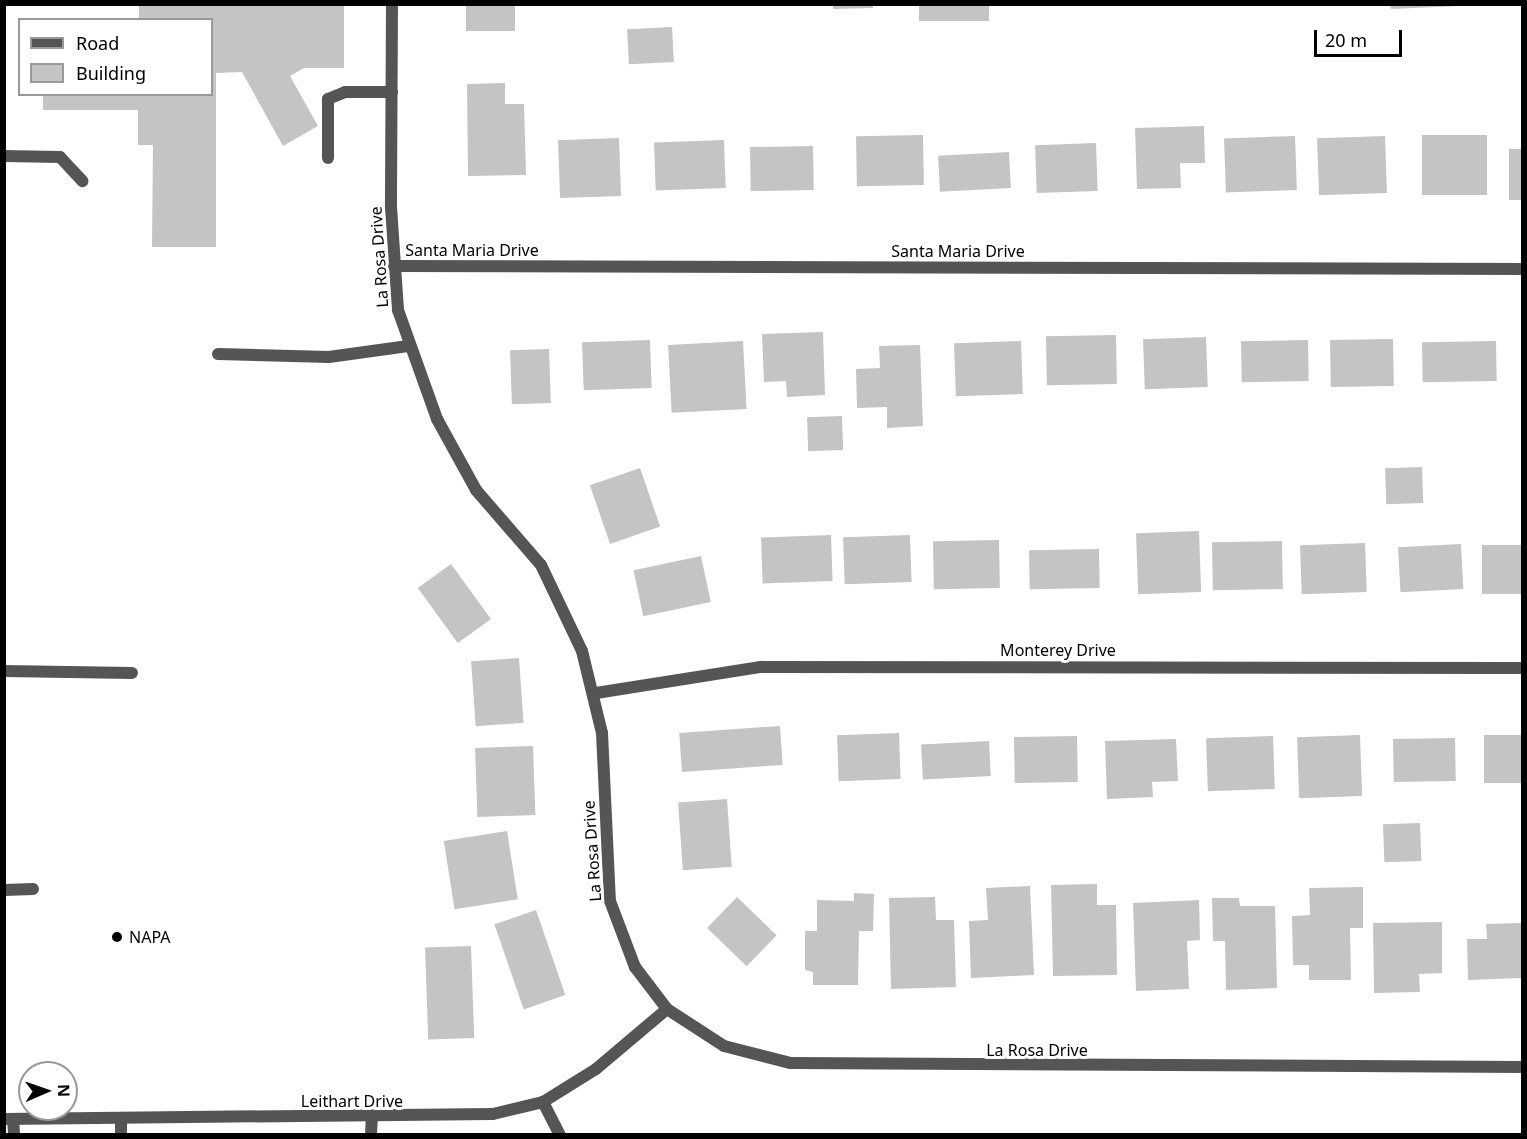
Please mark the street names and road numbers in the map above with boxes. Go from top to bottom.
street label: La Rosa Drive [366,206,392,308]
street label: Santa Maria Drive [405,240,539,260]
street label: Santa Maria Drive [891,241,1025,261]
street label: Monterey Drive [1000,640,1116,660]
street label: La Rosa Drive [579,800,605,902]
street label: La Rosa Drive [986,1040,1088,1060]
street label: Leithart Drive [301,1091,403,1111]

